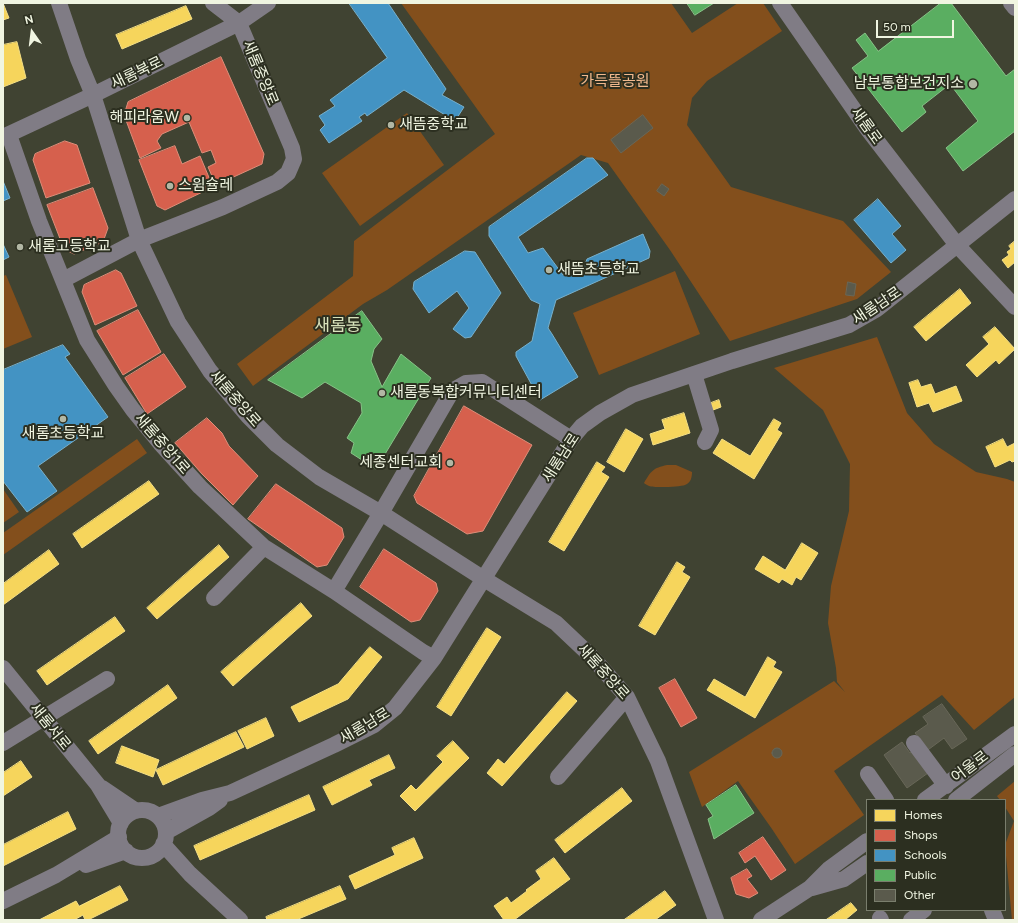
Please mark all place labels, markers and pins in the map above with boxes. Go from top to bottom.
place label: 남부통합보건지소 [854,75,964,93]
marker: 남부통합보건지소 [967,78,979,90]
place label: 해피라움W [109,109,179,127]
marker: 해피라움W [182,113,192,123]
place label: 새뜸중학교 [399,116,468,134]
marker: 새뜸중학교 [386,120,396,130]
place label: 스윔슐레 [178,177,233,195]
marker: 스윔슐레 [165,181,175,191]
place label: 새롬고등학교 [28,238,111,256]
marker: 새롬고등학교 [15,242,25,252]
place label: 새뜸초등학교 [557,261,640,279]
marker: 새뜸초등학교 [544,265,554,275]
place label: 새롬동복합커뮤니티센터 [390,384,542,402]
marker: 새롬동복합커뮤니티센터 [377,388,387,398]
marker: 새롬초등학교 [58,414,68,424]
place label: 새롬초등학교 [22,425,104,443]
place label: 세종센터교회 [359,454,442,472]
marker: 세종센터교회 [445,458,455,468]

